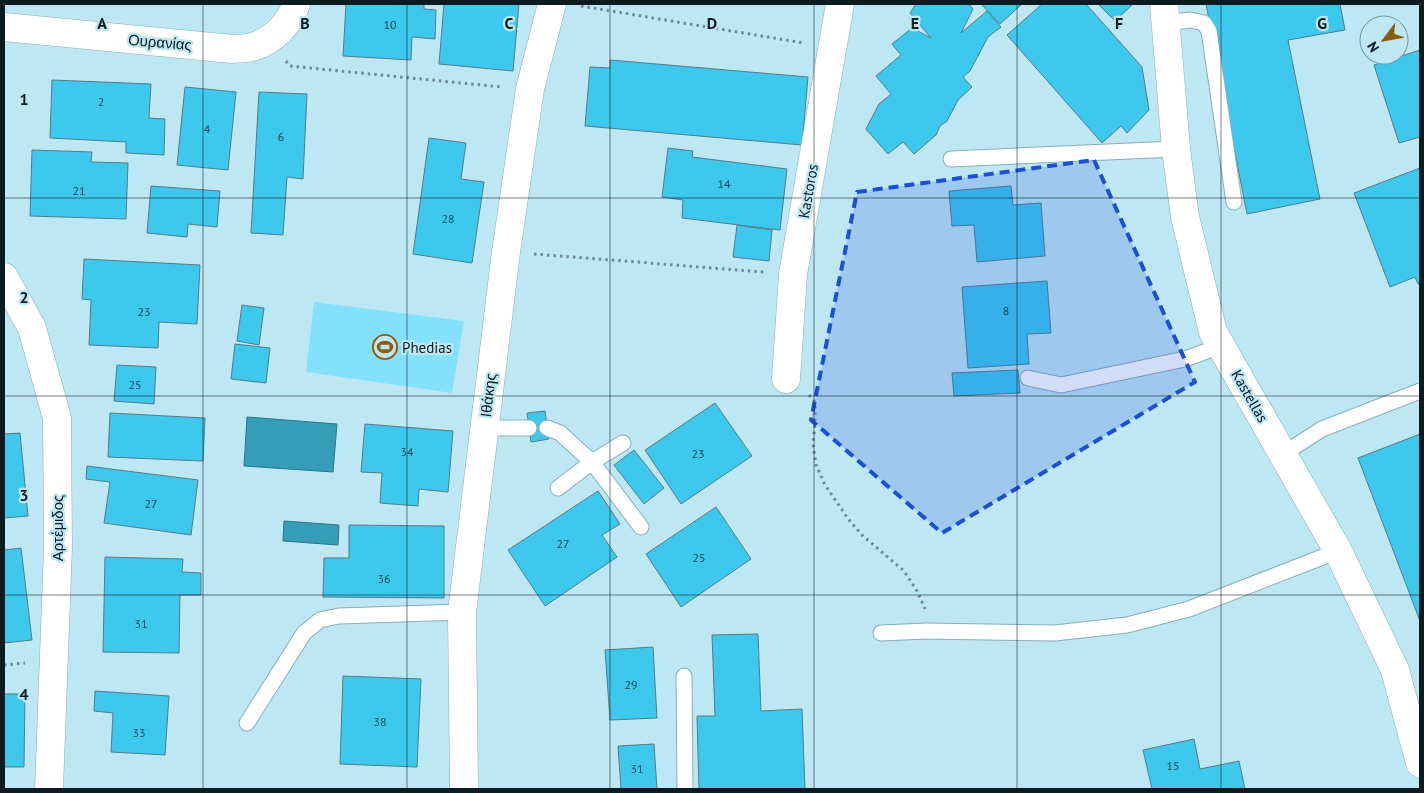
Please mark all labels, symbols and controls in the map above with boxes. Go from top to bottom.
text: A [97,13,107,33]
text: B [300,13,310,33]
text: C [505,13,514,33]
text: D [707,13,717,33]
text: E [911,13,919,33]
text: F [1115,13,1123,33]
text: G [1317,13,1327,33]
north arrow [1359,15,1409,65]
house number: 10 [383,17,397,32]
street label: Ουρανίας [127,30,193,54]
text: N [1363,38,1383,56]
text: 1 [19,89,29,109]
house number: 2 [98,94,104,109]
house number: 4 [204,121,211,136]
house number: 6 [278,129,284,144]
street label: Kastoros [794,162,822,220]
house number: 14 [717,176,731,191]
house number: 21 [72,183,86,198]
house number: 28 [441,211,455,226]
text: 2 [19,287,29,307]
house number: 8 [1003,303,1009,318]
house number: 23 [137,304,151,319]
sports icon: Phedias [372,334,398,360]
place label: Phedias [402,338,452,357]
street label: Kastellas [1227,366,1273,426]
street label: Ιθάκης [476,372,500,418]
house number: 25 [128,377,142,392]
house number: 34 [400,444,414,459]
house number: 23 [691,446,705,461]
text: 3 [19,485,29,505]
street label: Αρτέμιδος [48,495,67,561]
house number: 27 [144,496,158,511]
house number: 27 [556,536,570,551]
house number: 25 [692,550,706,565]
house number: 36 [377,571,391,586]
house number: 31 [134,616,148,631]
house number: 29 [624,677,638,692]
text: 4 [19,684,29,704]
house number: 38 [373,714,387,729]
house number: 33 [132,725,146,740]
house number: 15 [1166,758,1180,773]
house number: 31 [630,761,644,776]

